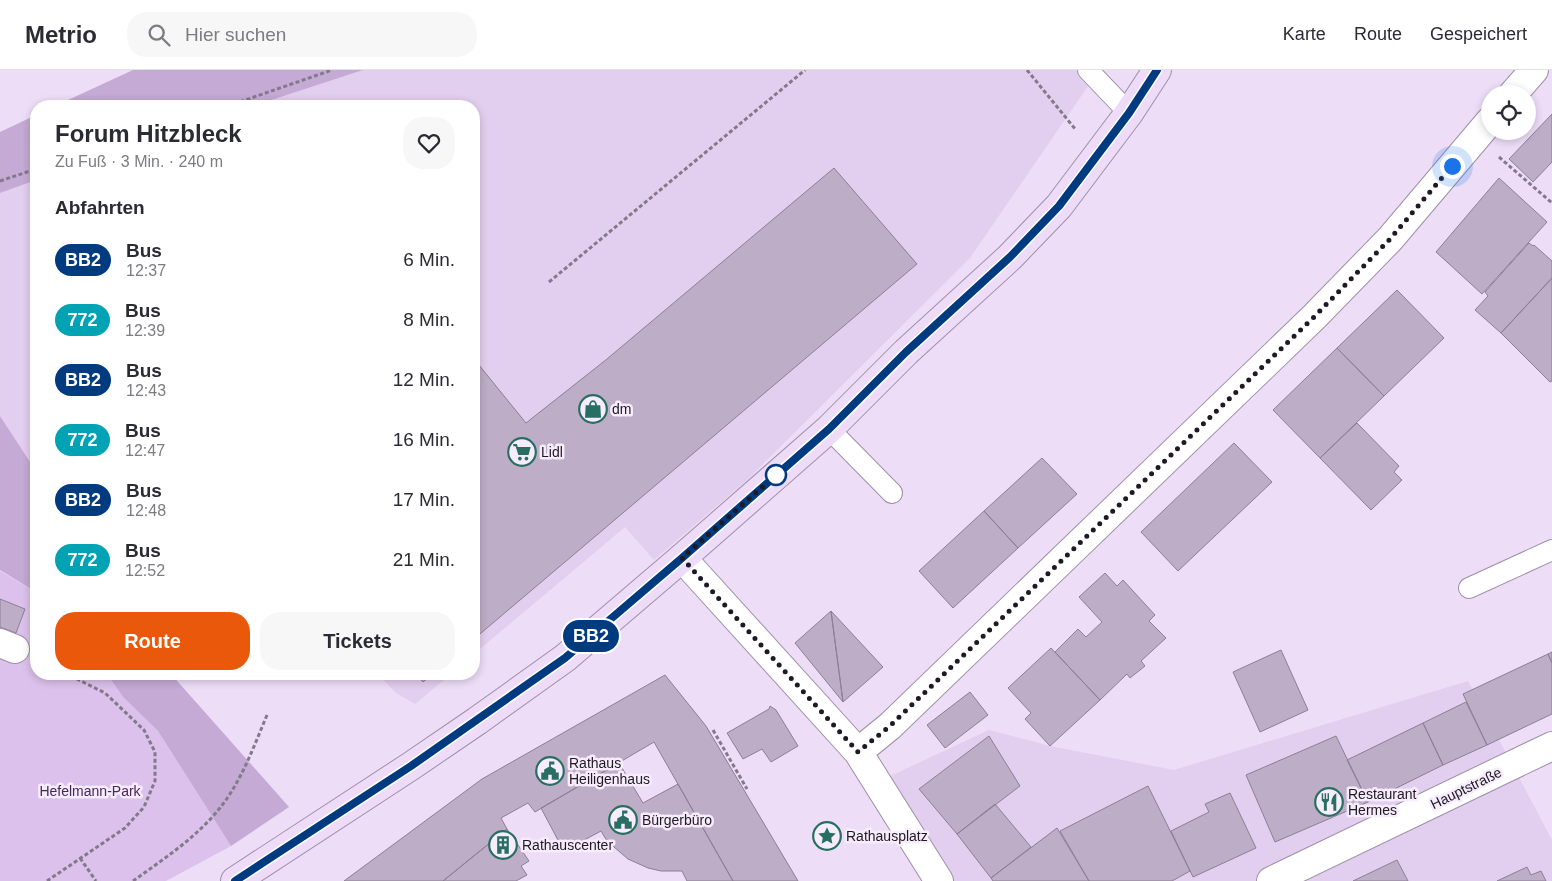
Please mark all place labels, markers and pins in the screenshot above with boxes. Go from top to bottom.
shop icon: dm [578,394,608,424]
place label: dm [612,401,631,417]
supermarket icon: Lidl [507,437,537,467]
place label: Lidl [541,444,563,460]
unlabelled marker [765,464,787,486]
place label: Rathaus Heiligenhaus [569,755,650,787]
public building icon: Rathaus Heiligenhaus [535,756,565,786]
place label: Restaurant Hermes [1348,786,1417,818]
restaurant icon: Restaurant Hermes [1314,787,1344,817]
public building icon: Bürgerbüro [608,805,638,835]
place label: Bürgerbüro [642,812,712,828]
place icon: Rathausplatz [812,821,842,851]
place label: Rathausplatz [846,828,928,844]
building icon: Rathauscenter [488,830,518,860]
place label: Rathauscenter [522,837,613,853]

